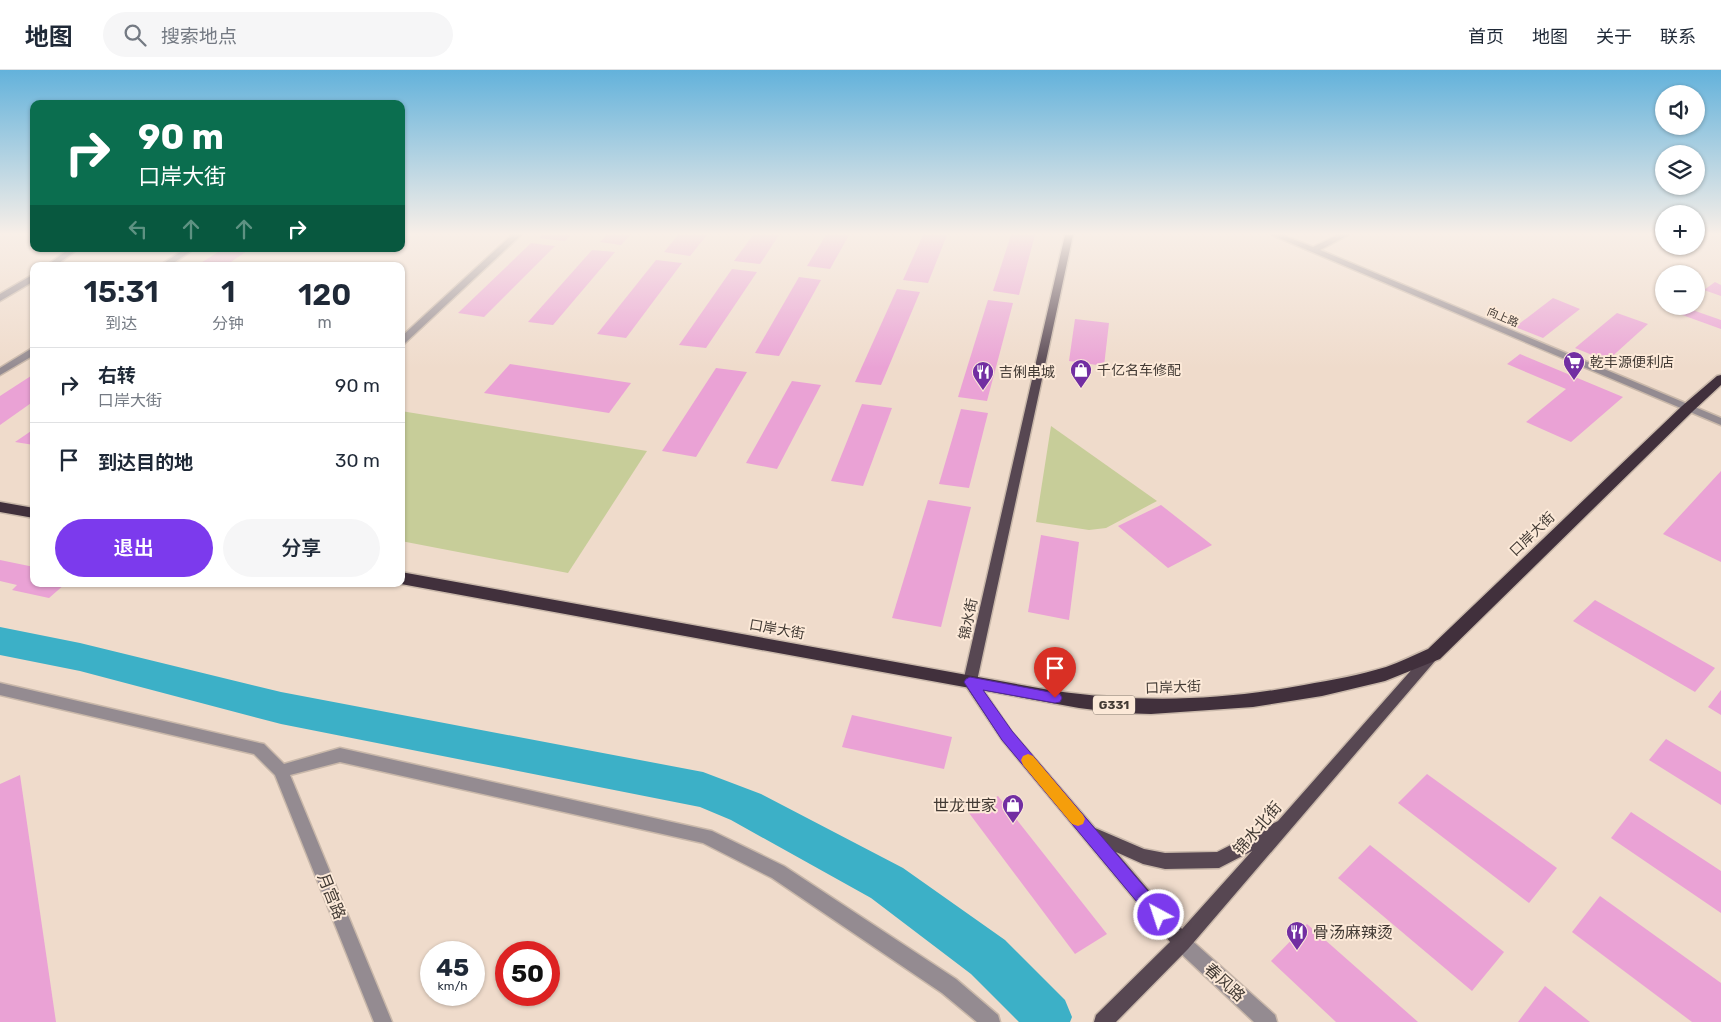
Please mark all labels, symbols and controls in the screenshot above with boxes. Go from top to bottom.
search box [103,12,453,57]
icon: search [121,21,149,49]
text: 地图 [25,23,73,51]
text: 搜索地点 [161,25,237,48]
text: 首页 [1468,26,1504,48]
text: 地图 [1532,26,1568,48]
text: 关于 [1596,26,1632,48]
text: 联系 [1660,26,1696,48]
map controls [1655,85,1705,315]
button: sound [1655,85,1705,135]
text: 90 m [138,116,224,158]
icon: right [55,120,120,185]
button: layers [1655,145,1705,195]
text: 口岸大街 [138,163,226,190]
button: + [1655,205,1705,255]
icon: left [124,215,152,243]
icon: ahead [177,215,205,243]
icon: ahead [230,215,258,243]
icon: right [283,215,311,243]
button: − [1655,265,1705,315]
text: 15:31 [84,274,159,310]
text: 1 [221,274,235,310]
text: 120 [298,277,351,313]
street label: 向上路 [1485,305,1521,330]
text: m [318,313,332,332]
text: 到达 [105,314,137,333]
text: 分钟 [212,314,244,333]
supermarket icon: 乾丰源便利店 [1562,350,1586,381]
place label: 乾丰源便利店 [1590,354,1674,371]
shop icon: 千亿名车修配 [1069,358,1093,389]
restaurant icon: 吉俐串城 [971,360,995,391]
place label: 千亿名车修配 [1097,362,1181,379]
text: 右转 [98,364,136,387]
place label: 吉俐串城 [999,364,1055,381]
icon: right [55,371,83,399]
text: 90 m [335,374,380,397]
text: 口岸大街 [98,391,162,410]
icon: arrive [55,446,83,474]
text: 30 m [335,449,380,472]
text: 到达目的地 [98,451,193,474]
street label: 口岸大街 [1506,509,1558,560]
button: 退出 [55,519,213,577]
button: 分享 [223,519,380,577]
street label: 锦水街 [956,597,981,641]
street label: 口岸大街 [748,616,806,643]
pin [1034,647,1076,698]
icon: arrive [1041,654,1069,682]
street label: 口岸大街 [1145,678,1201,697]
road number: G331 [1093,696,1135,714]
shop icon: 世龙世家 [1001,793,1025,824]
place label: 世龙世家 [933,796,997,815]
street label: 锦水北街 [1229,798,1286,859]
street label: 月宫路 [314,870,349,922]
position arrow [1132,888,1184,940]
restaurant icon: 骨汤麻辣烫 [1285,920,1309,951]
place label: 骨汤麻辣烫 [1313,923,1393,942]
speed limit sign: 50 [495,941,560,1006]
text: 45 [436,953,469,982]
street label: 春风路 [1200,959,1249,1005]
text: km/h [438,979,467,993]

